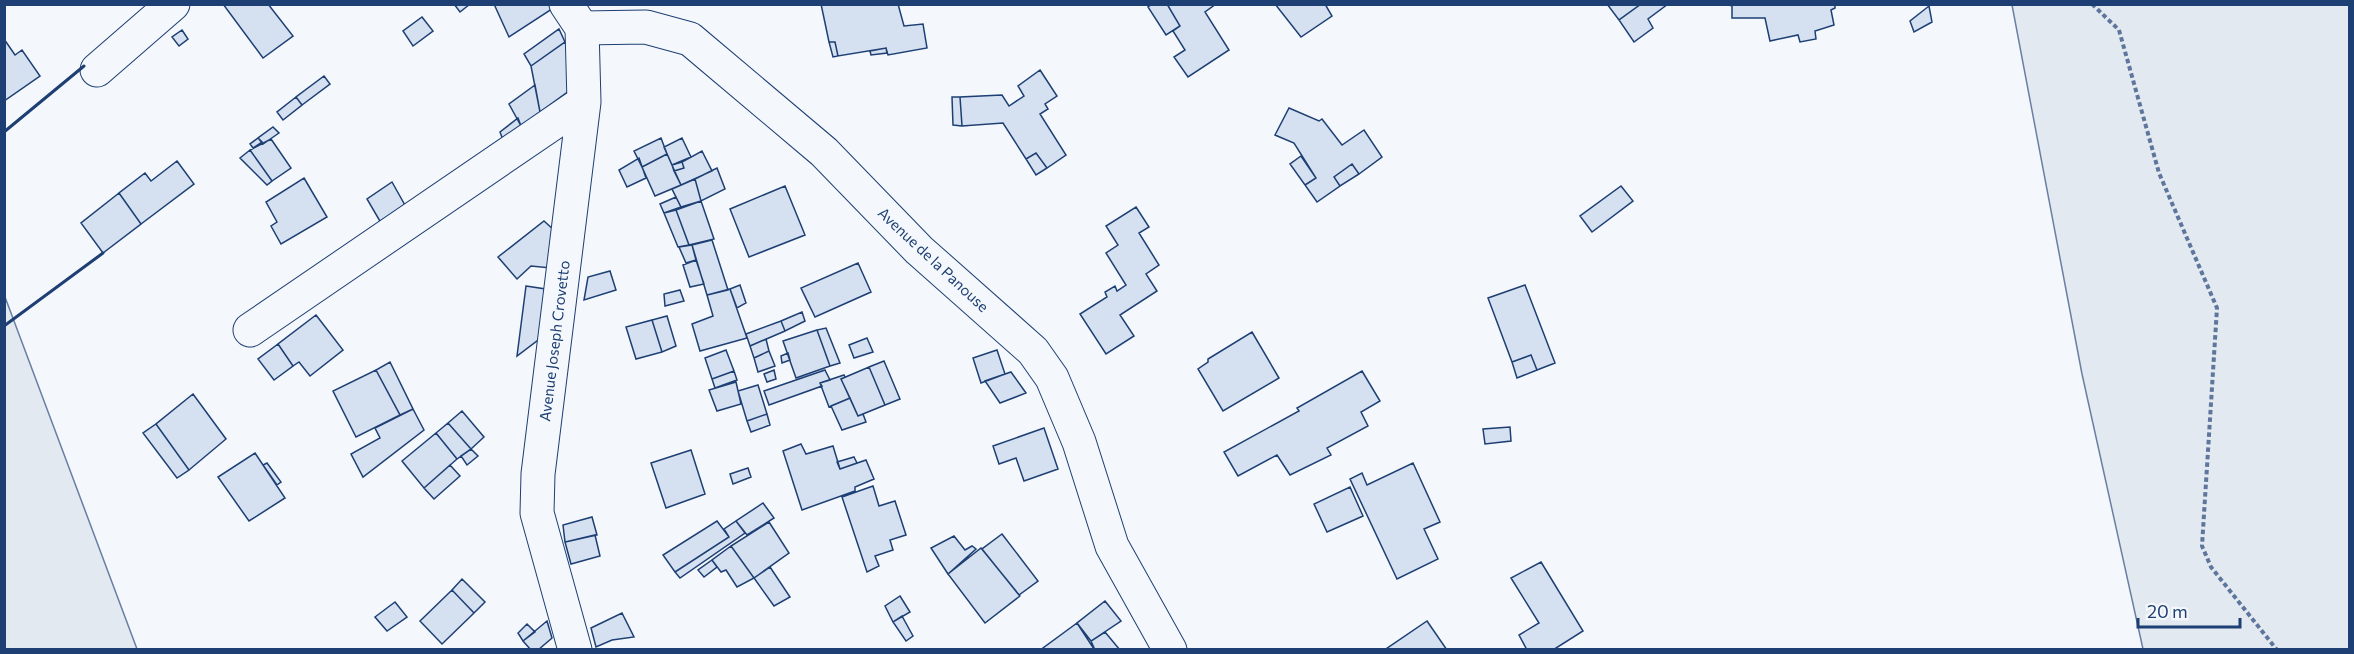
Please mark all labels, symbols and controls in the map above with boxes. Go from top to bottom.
street label: Avenue de la Panouse [875,203,993,315]
street label: Avenue Joseph Crovetto [535,259,573,422]
scale bar [2138,591,2240,629]
text: 20 m [2147,600,2188,622]

